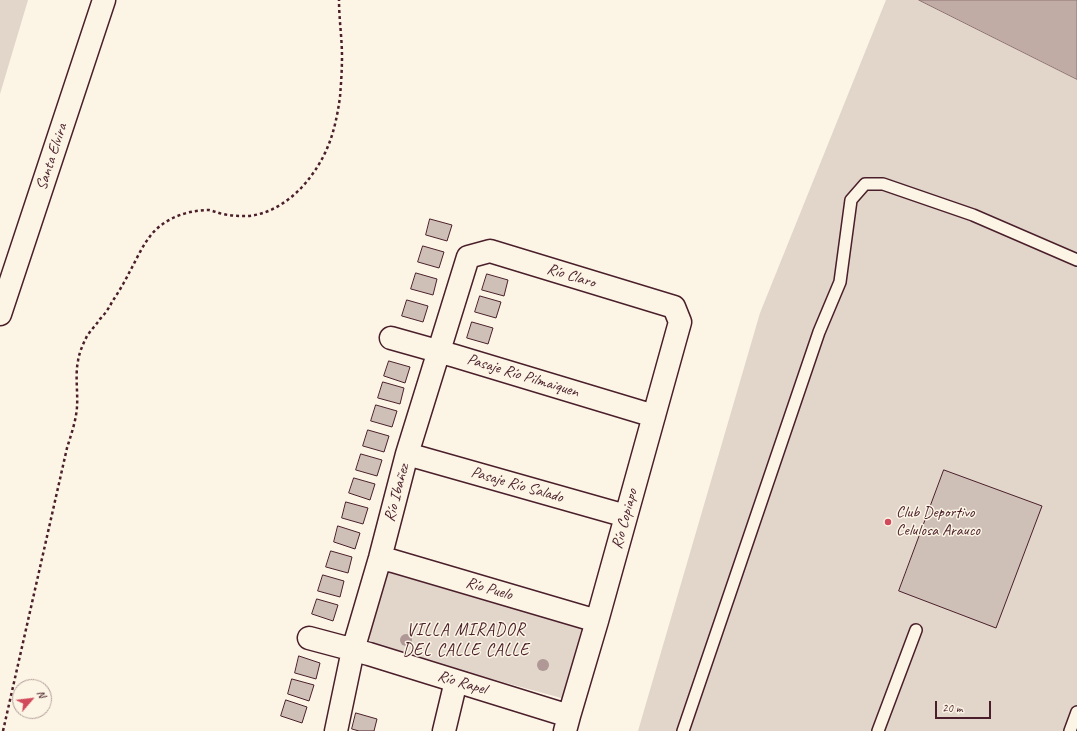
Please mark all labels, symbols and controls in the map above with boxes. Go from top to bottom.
street label: Santa Elvira [32,121,72,193]
street label: Río Claro [544,260,598,292]
street label: Pasaje Río Pilmaiquen [465,350,581,402]
street label: Río Ibañez [380,462,414,524]
street label: Pasaje Río Salado [469,463,565,507]
street label: Río Copiapo [608,487,642,551]
place label: Club Deportivo Celulosa Arauco [896,503,980,541]
marker: Club Deportivo Celulosa Arauco [883,517,893,527]
street label: Río Puelo [464,573,514,605]
district label: VILLA MIRADOR DEL CALLE CALLE [403,621,529,661]
street label: Río Rapel [435,666,489,700]
north arrow [12,679,52,719]
text: N [34,688,49,700]
scale bar [937,693,993,719]
text: 20 m [942,700,962,716]

